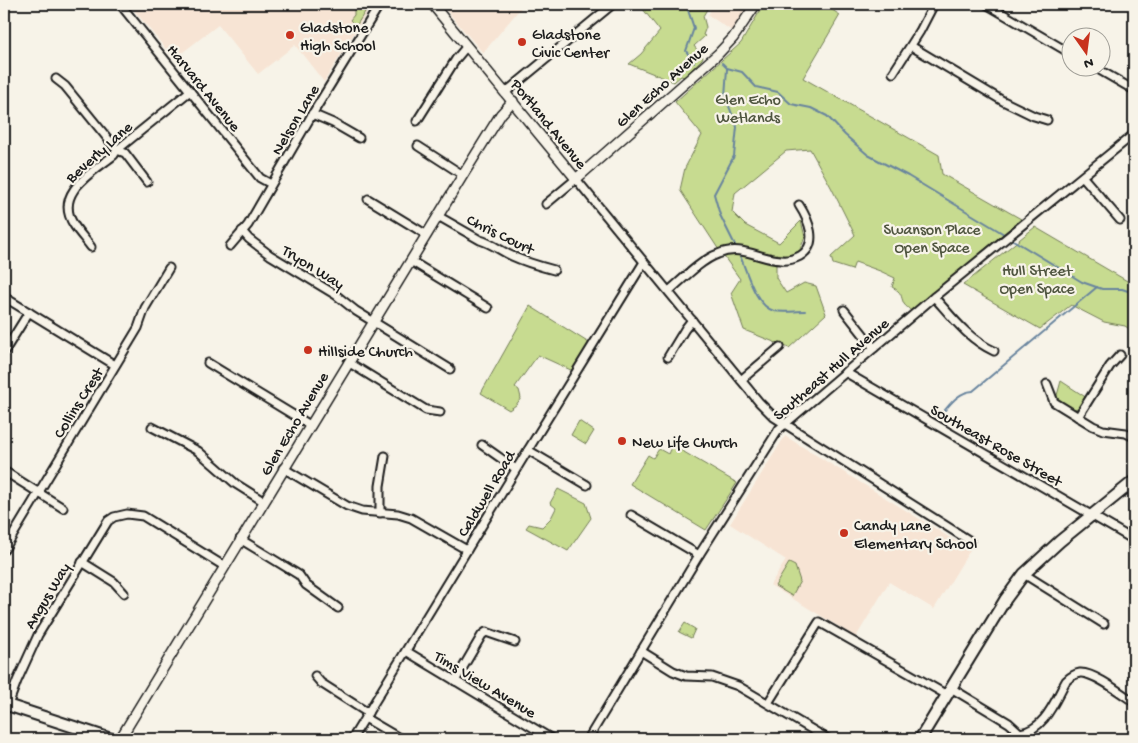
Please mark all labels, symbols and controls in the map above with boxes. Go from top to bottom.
place label: Gladstone High School [300,20,376,57]
place label: Gladstone Civic Center [532,27,610,64]
north arrow [1060,28,1110,78]
marker: Gladstone High School [284,29,296,41]
marker: Gladstone Civic Center [516,36,528,48]
street label: Glen Echo Avenue [613,40,714,133]
street label: Harvard Avenue [161,42,244,137]
text: N [1082,53,1095,72]
street label: Portland Avenue [504,75,590,175]
street label: Nelson Lane [269,82,326,159]
park label: Glen Echo Wetlands [715,92,781,129]
street label: Beverly Lane [62,118,138,189]
street label: Chris Court [463,212,538,261]
park label: Swanson Place Open Space [884,222,981,259]
street label: Tryon Way [277,242,347,296]
park label: Hull Street Open Space [999,263,1075,300]
street label: Southeast Hull Avenue [770,315,895,426]
marker: Hillside Church [302,344,314,356]
place label: Hillside Church [318,344,413,363]
street label: Collins Crest [51,364,110,443]
street label: Glen Echo Avenue [258,369,335,480]
street label: Southeast Rose Street [926,402,1066,493]
marker: New Life Church [616,435,628,447]
place label: New Life Church [632,435,738,454]
street label: Caldwell Road [455,447,522,541]
place label: Candy Lane Elementary School [854,518,977,555]
marker: Candy Lane Elementary School [838,527,850,539]
street label: Angus Way [22,560,76,633]
street label: Tims View Avenue [429,648,539,724]

